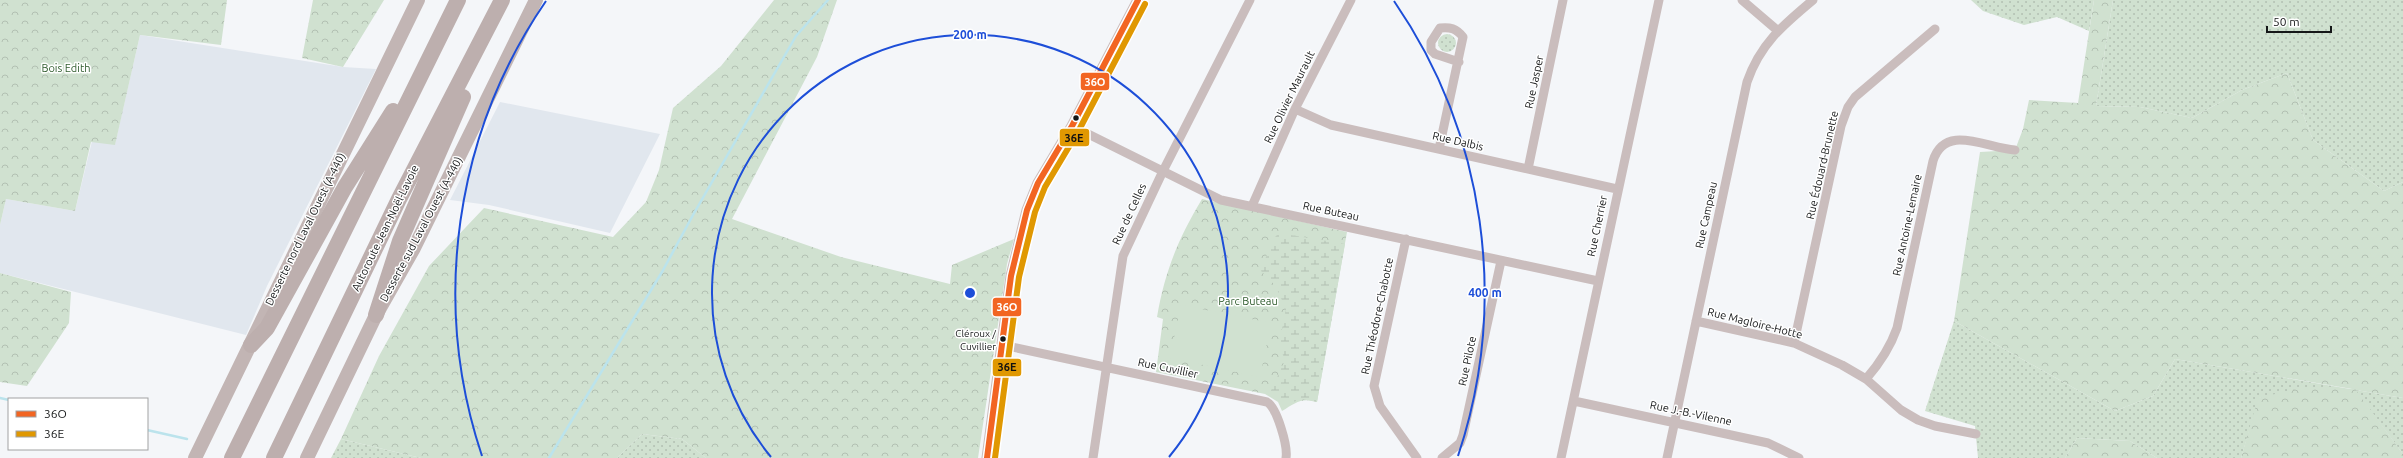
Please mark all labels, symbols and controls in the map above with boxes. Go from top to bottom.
scale bar [2267,8,2331,34]
text: 50 m [2273,15,2300,28]
text: 200 m [953,28,987,41]
street label: Rue Olivier Maurault [1261,48,1317,145]
street label: Rue Jasper [1522,53,1546,110]
park label: Bois Edith [41,62,91,74]
line badge: 36O [1080,72,1110,91]
text: 36O [1084,76,1106,88]
street label: Rue Édouard-Brunette [1803,109,1840,220]
unlabelled marker [1071,113,1081,123]
line badge: 36E [1059,128,1090,147]
street label: Rue Dalbis [1431,129,1485,153]
text: 36E [1065,132,1084,144]
street label: Desserte nord Laval Ouest (A-440) [263,151,348,308]
street label: Desserte sud Laval Ouest (A-440) [378,154,465,304]
street label: Autoroute Jean-Noël-Lavoie [349,163,421,293]
street label: Rue Antoine-Lemaire [1890,173,1924,277]
street label: Rue Campeau [1693,180,1719,250]
street label: Rue de Celles [1110,181,1149,247]
street label: Rue Cherrier [1585,194,1609,258]
street label: Rue Buteau [1302,199,1360,223]
street label: Rue Théodore-Chabotte [1359,256,1395,376]
centre of rings [963,286,977,300]
text: 400 m [1468,286,1502,299]
park label: Parc Buteau [1218,295,1278,307]
line badge: 36O [992,297,1022,317]
text: 36O [996,301,1018,313]
street label: Rue Magloire-Hotte [1706,305,1804,341]
place label: Cléroux / Cuvillier [955,328,996,352]
marker: Cléroux / Cuvillier [998,334,1008,344]
street label: Rue Pilote [1456,335,1478,387]
street label: Rue Cuvillier [1137,356,1200,380]
line badge: 36E [992,358,1022,377]
text: 36E [998,361,1017,373]
legend [8,398,148,450]
street label: Rue J.-B.-Vilenne [1649,398,1733,428]
text: 36O [44,407,67,420]
text: 36E [44,427,65,440]

